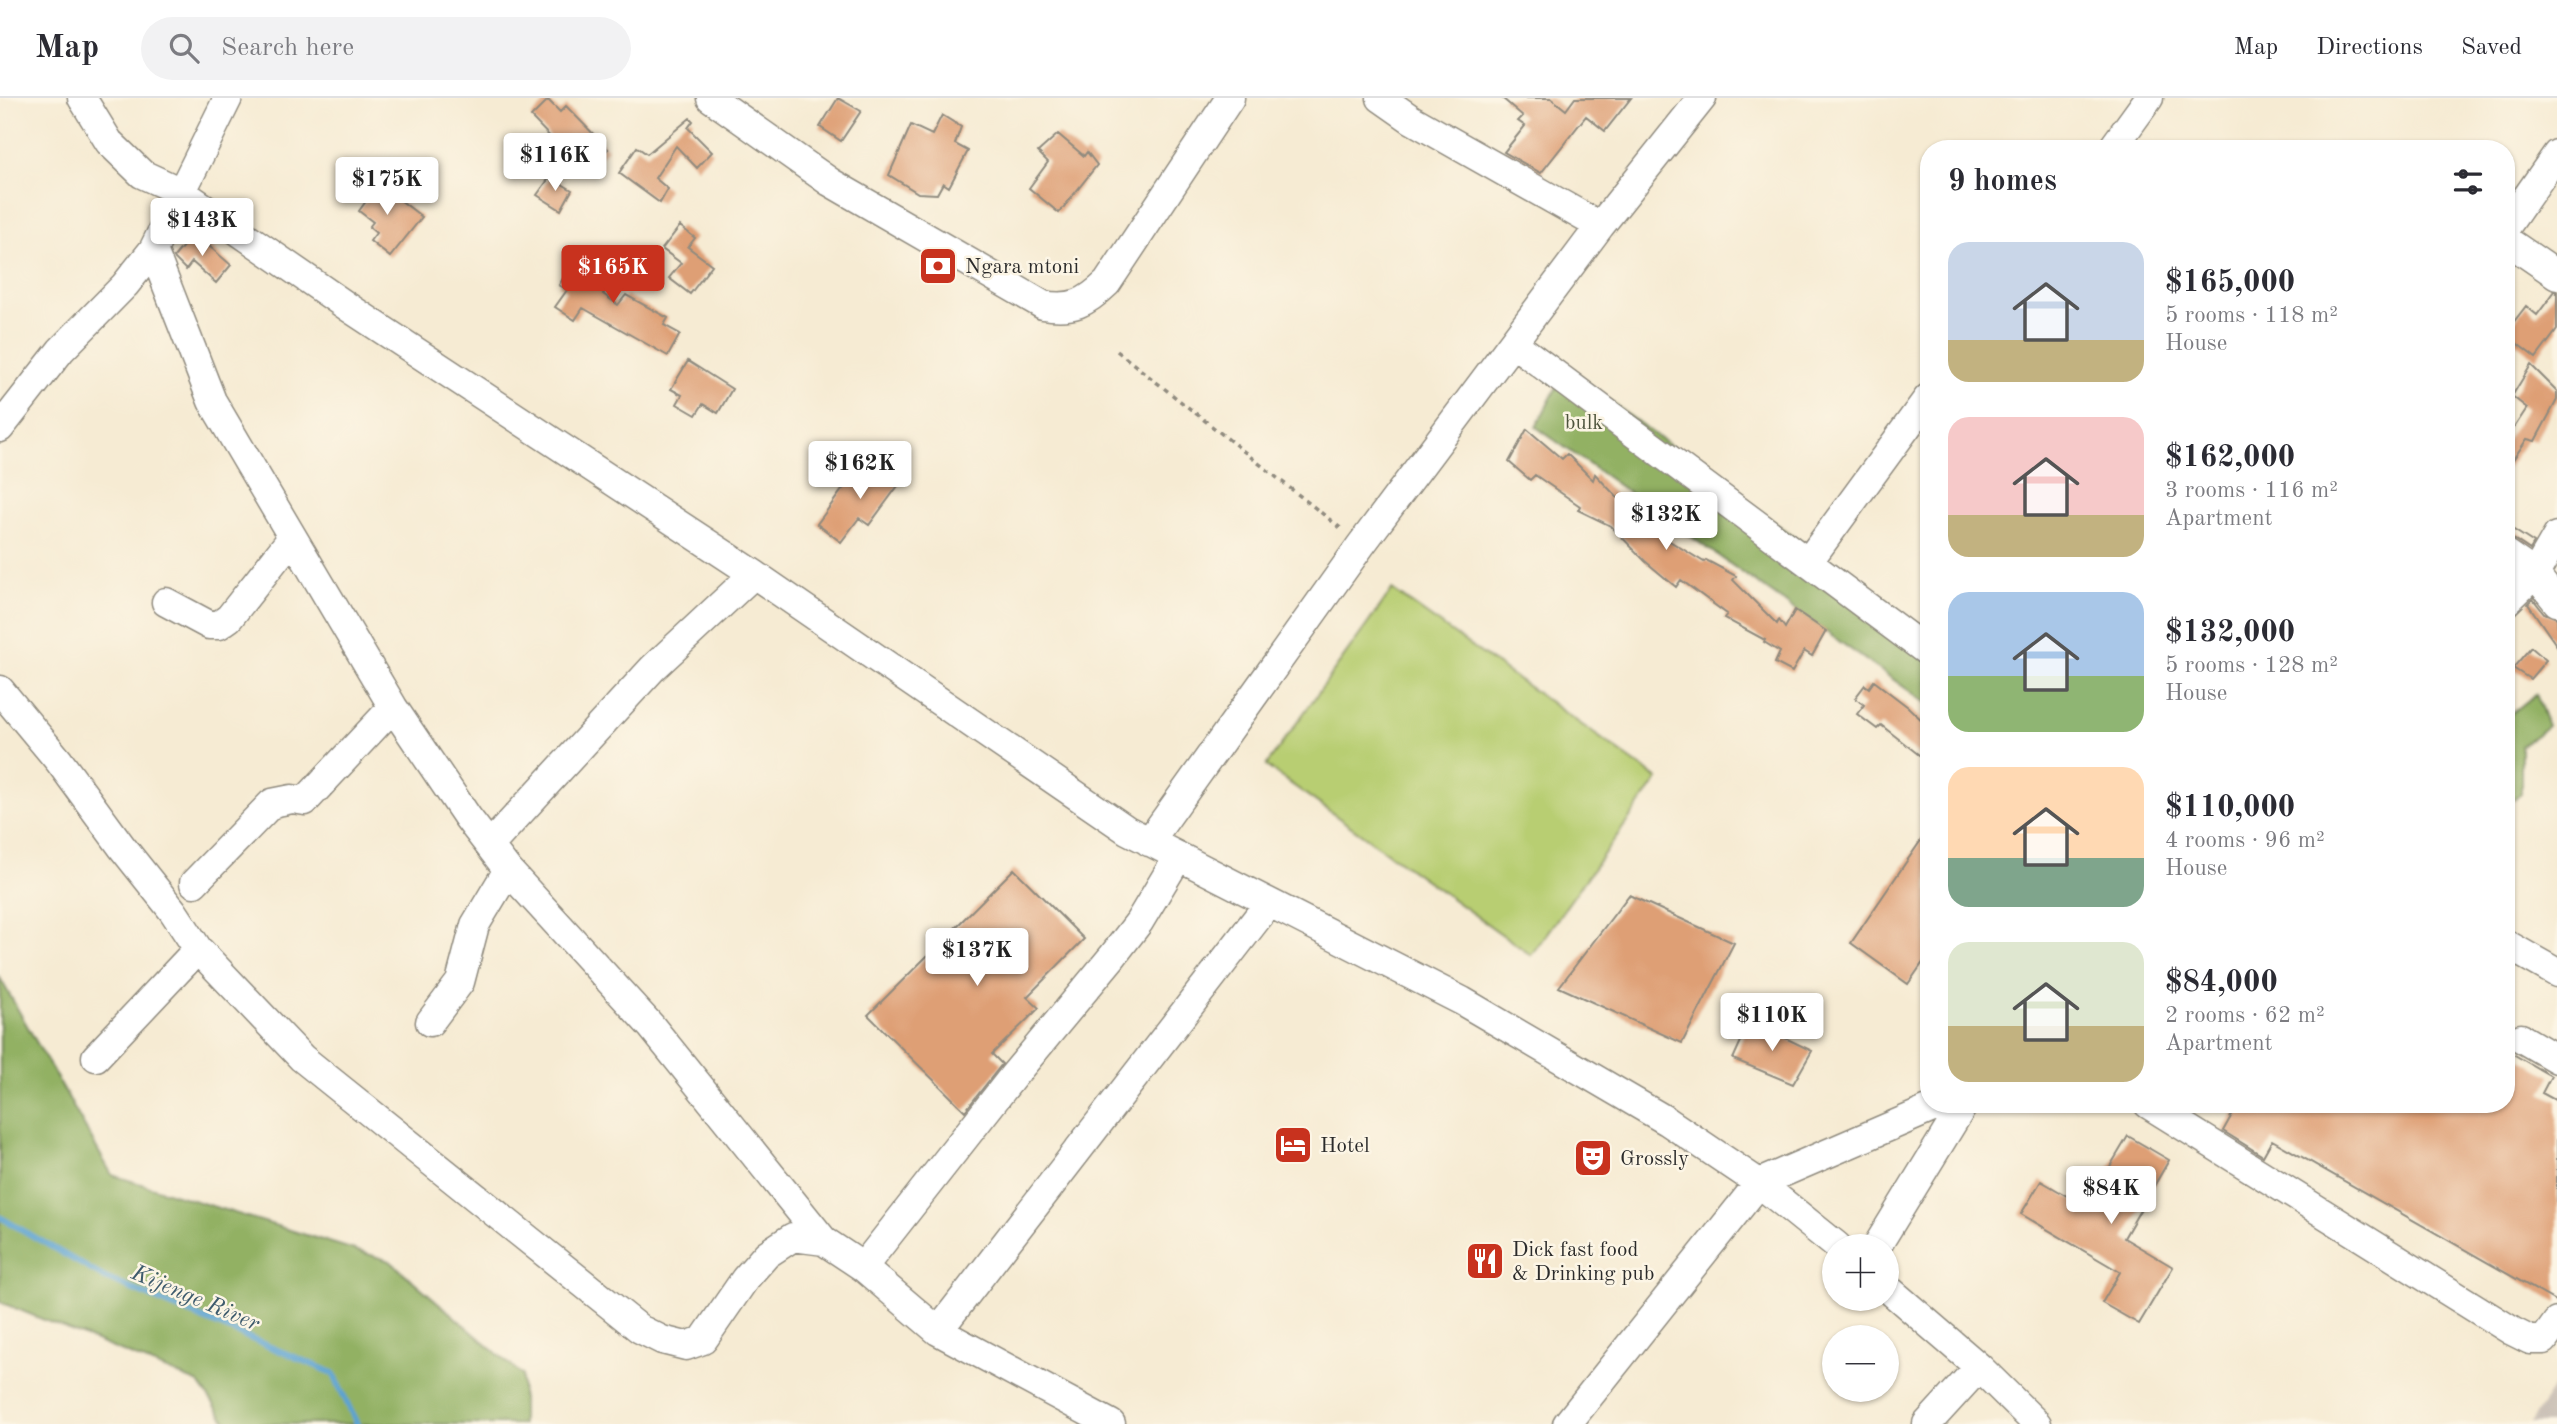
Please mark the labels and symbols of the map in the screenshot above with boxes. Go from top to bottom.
pin: $116K [506,134,604,193]
pin: $175K [338,158,436,217]
pin: $143K [153,198,251,258]
bank icon: Ngara mtoni [917,245,959,287]
pin: $165K [564,246,662,305]
place label: Ngara mtoni [965,257,1079,278]
park label: bulk [1565,413,1603,434]
pin: $162K [811,442,909,501]
pin: $132K [1617,492,1715,552]
pin: $137K [928,928,1026,988]
pin: $110K [1723,993,1821,1053]
hotel icon: Hotel [1272,1124,1314,1166]
place label: Hotel [1320,1136,1370,1157]
theatre icon: Grossly [1572,1137,1614,1179]
place label: Grossly [1620,1149,1689,1170]
pin: $84K [2070,1166,2152,1226]
restaurant icon: Dick fast food & Drinking pub [1464,1240,1506,1282]
place label: Dick fast food & Drinking pub [1512,1240,1654,1285]
water label: Kijenge River [127,1261,264,1337]

